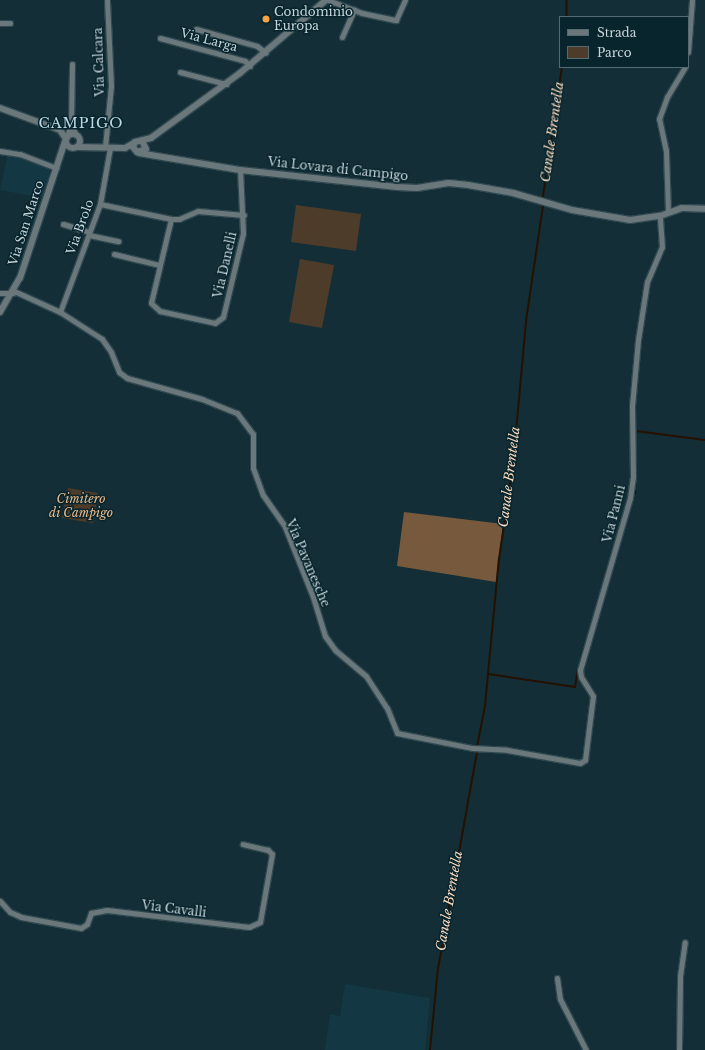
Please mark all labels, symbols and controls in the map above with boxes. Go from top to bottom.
place label: Condominio Europa [274,5,353,33]
marker: Condominio Europa [261,14,271,24]
legend [559,16,689,68]
street label: Via Larga [179,25,239,55]
text: Strada [597,25,636,40]
street label: Via Calcara [91,27,107,97]
text: Parco [597,45,632,60]
water label: Canale Brentella [538,81,568,183]
district label: CAMPIGO [39,115,123,131]
street label: Via Lovara di Campigo [267,154,409,184]
street label: Via San Marco [5,178,47,268]
street label: Via Brolo [63,197,97,257]
street label: Via Danelli [210,230,240,300]
water label: Canale Brentella [496,426,524,528]
street label: Via Panni [600,484,628,544]
park label: Cimitero di Campigo [49,492,113,520]
street label: Via Pavanesche [283,517,333,609]
water label: Canale Brentella [434,850,466,952]
street label: Via Cavalli [141,898,207,920]

